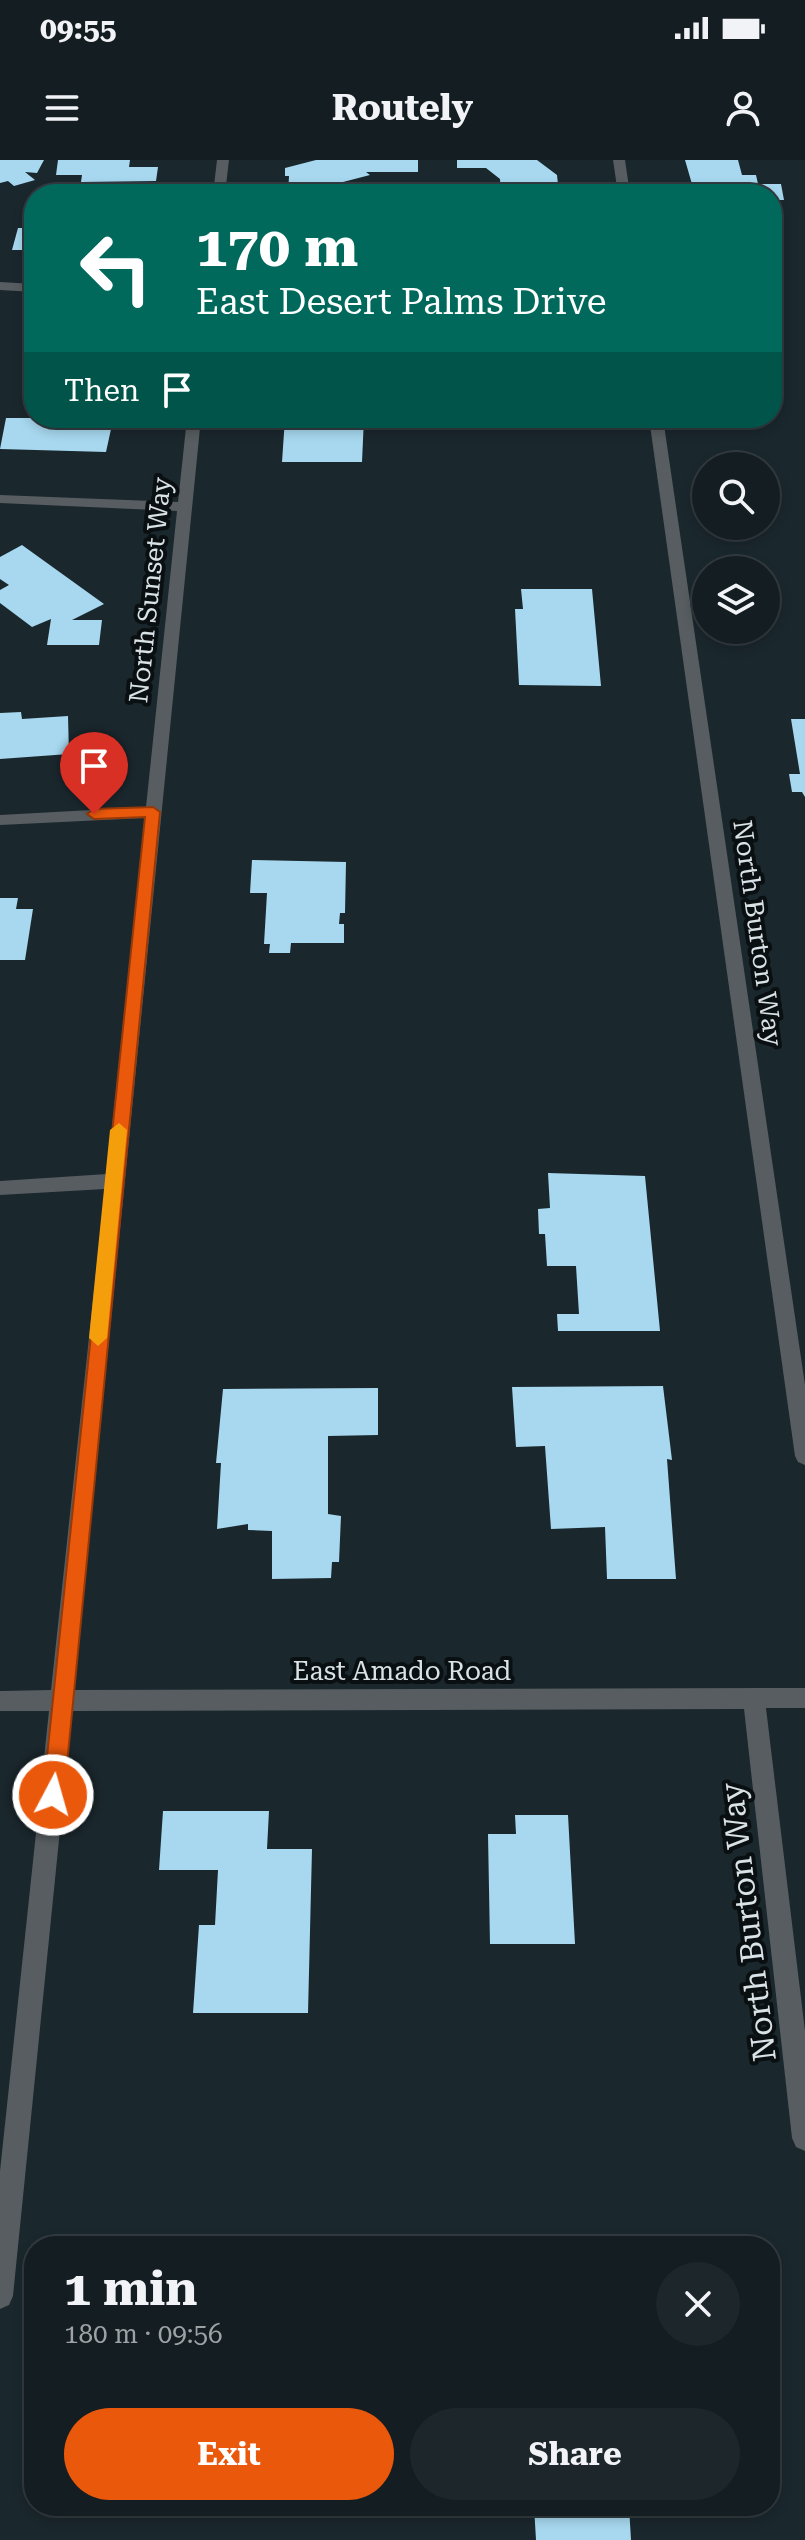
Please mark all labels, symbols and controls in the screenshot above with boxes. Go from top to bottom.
text: 09:55 [40,11,117,46]
icon: menu [40,86,84,130]
icon: person [721,86,765,130]
text: Routely [332,87,473,129]
text: 170 m [196,214,358,280]
icon: left [64,216,168,320]
text: East Desert Palms Drive [196,281,607,323]
icon: arrive [155,368,199,412]
text: Then [64,373,139,408]
map controls [692,452,780,644]
button: search [692,452,780,540]
street label: North Sunset Way [123,475,177,704]
button: layers [692,556,780,644]
pin [60,732,128,814]
icon: arrive [72,744,116,788]
street label: North Burton Way [727,818,789,1049]
street label: East Amado Road [293,1656,511,1686]
position arrow [11,1753,95,1837]
street label: North Burton Way [712,1780,784,2064]
text: 1 min [64,2261,197,2317]
button: close [656,2262,740,2346]
text: 180 m · 09:56 [64,2319,223,2349]
button: Exit [64,2408,394,2500]
button: Share [410,2408,740,2500]

